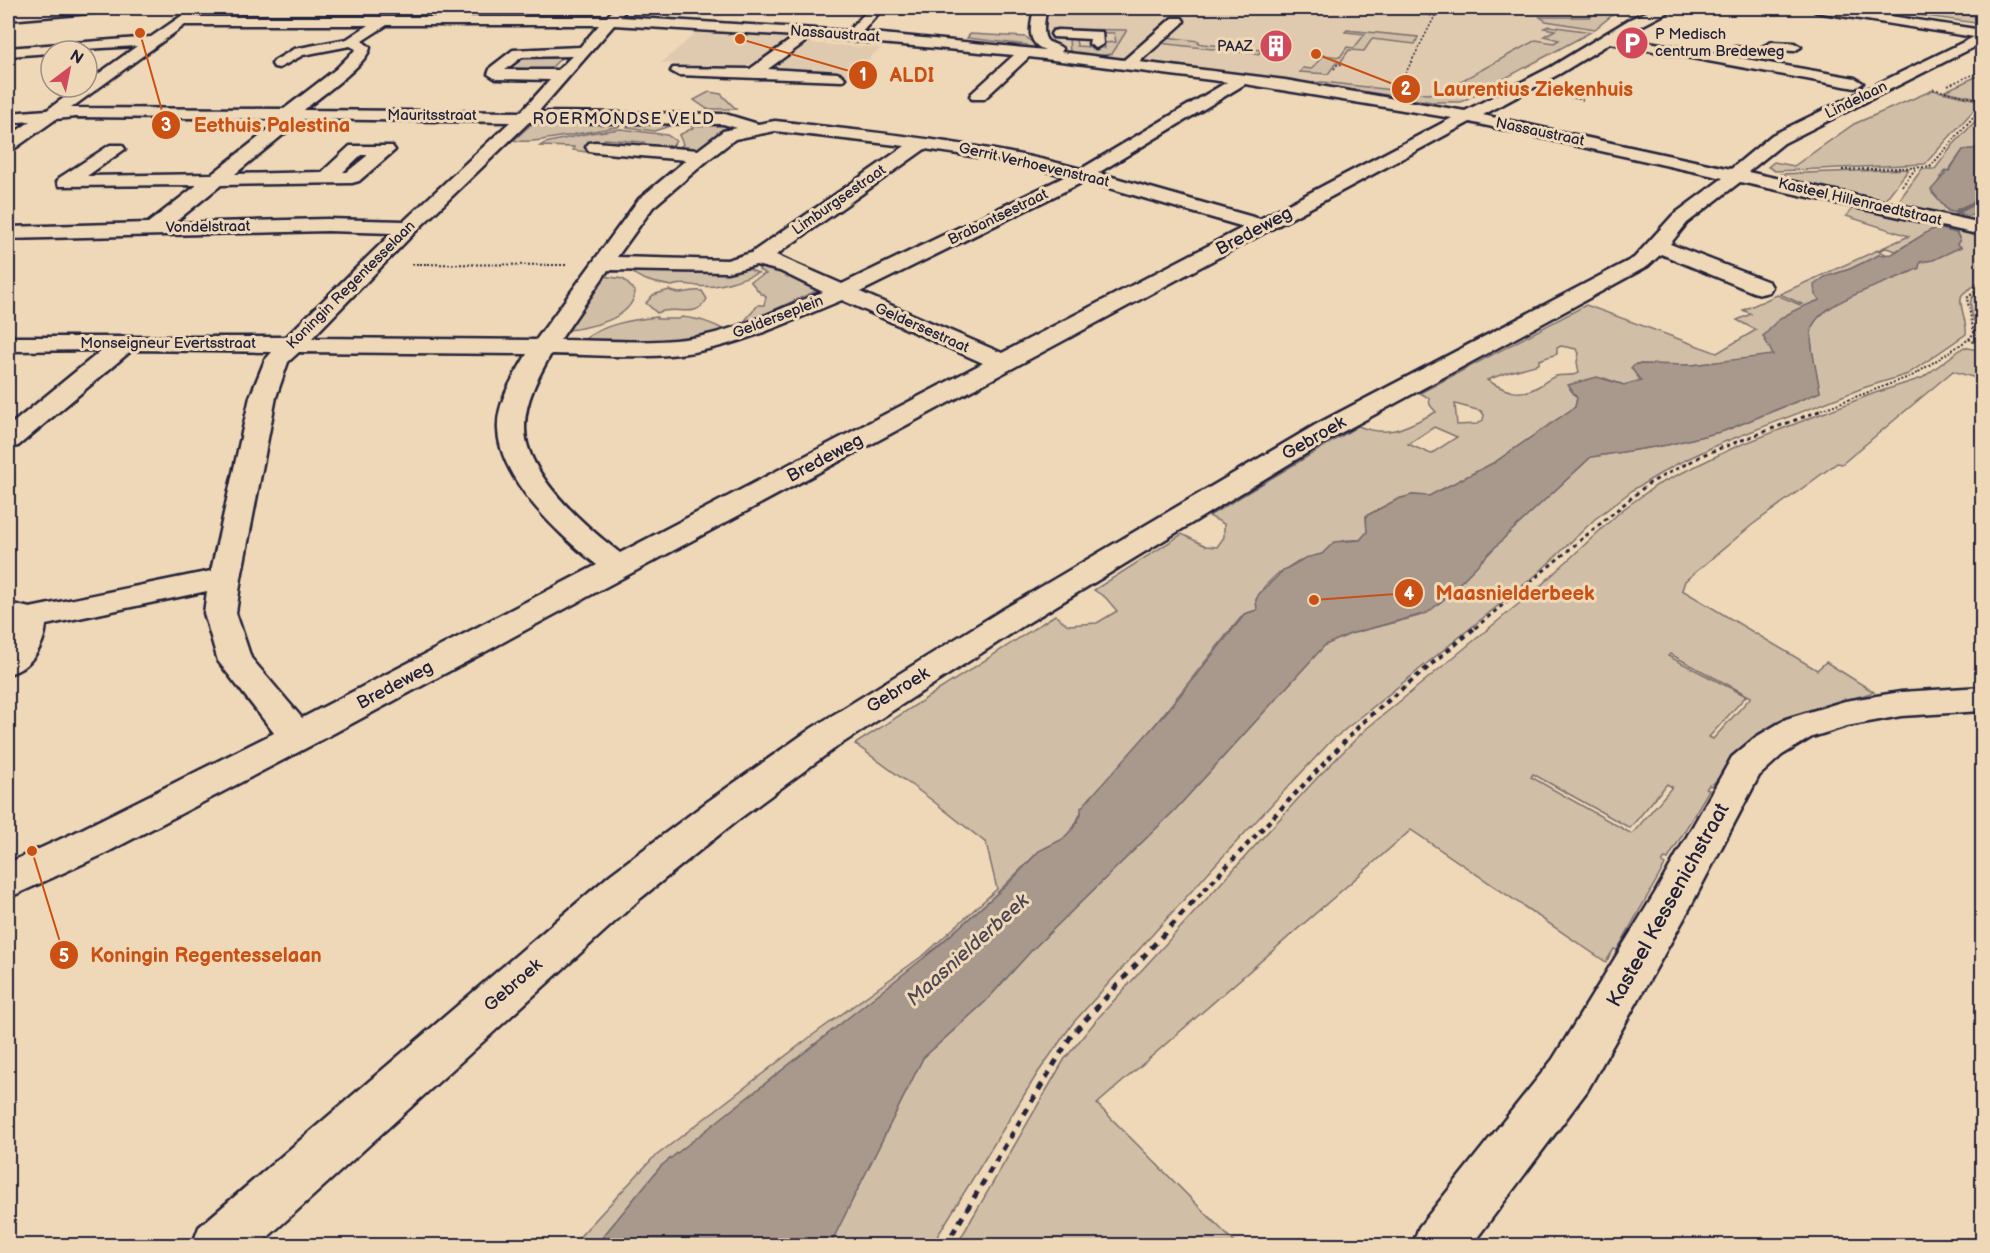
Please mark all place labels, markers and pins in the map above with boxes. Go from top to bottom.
parking icon: P Medisch centrum Bredeweg [1614,25,1650,61]
place label: P Medisch centrum Bredeweg [1655,25,1784,61]
building icon: PAAZ [1258,28,1294,64]
place label: PAAZ [1217,37,1254,56]
callout: ALDI [848,56,946,94]
callout: Laurentius Ziekenhuis [1391,70,1645,108]
callout: Eethuis Palestina [151,106,362,144]
callout: Maasnielderbeek [1394,574,1607,612]
callout: Koningin Regentesselaan [49,936,334,974]

